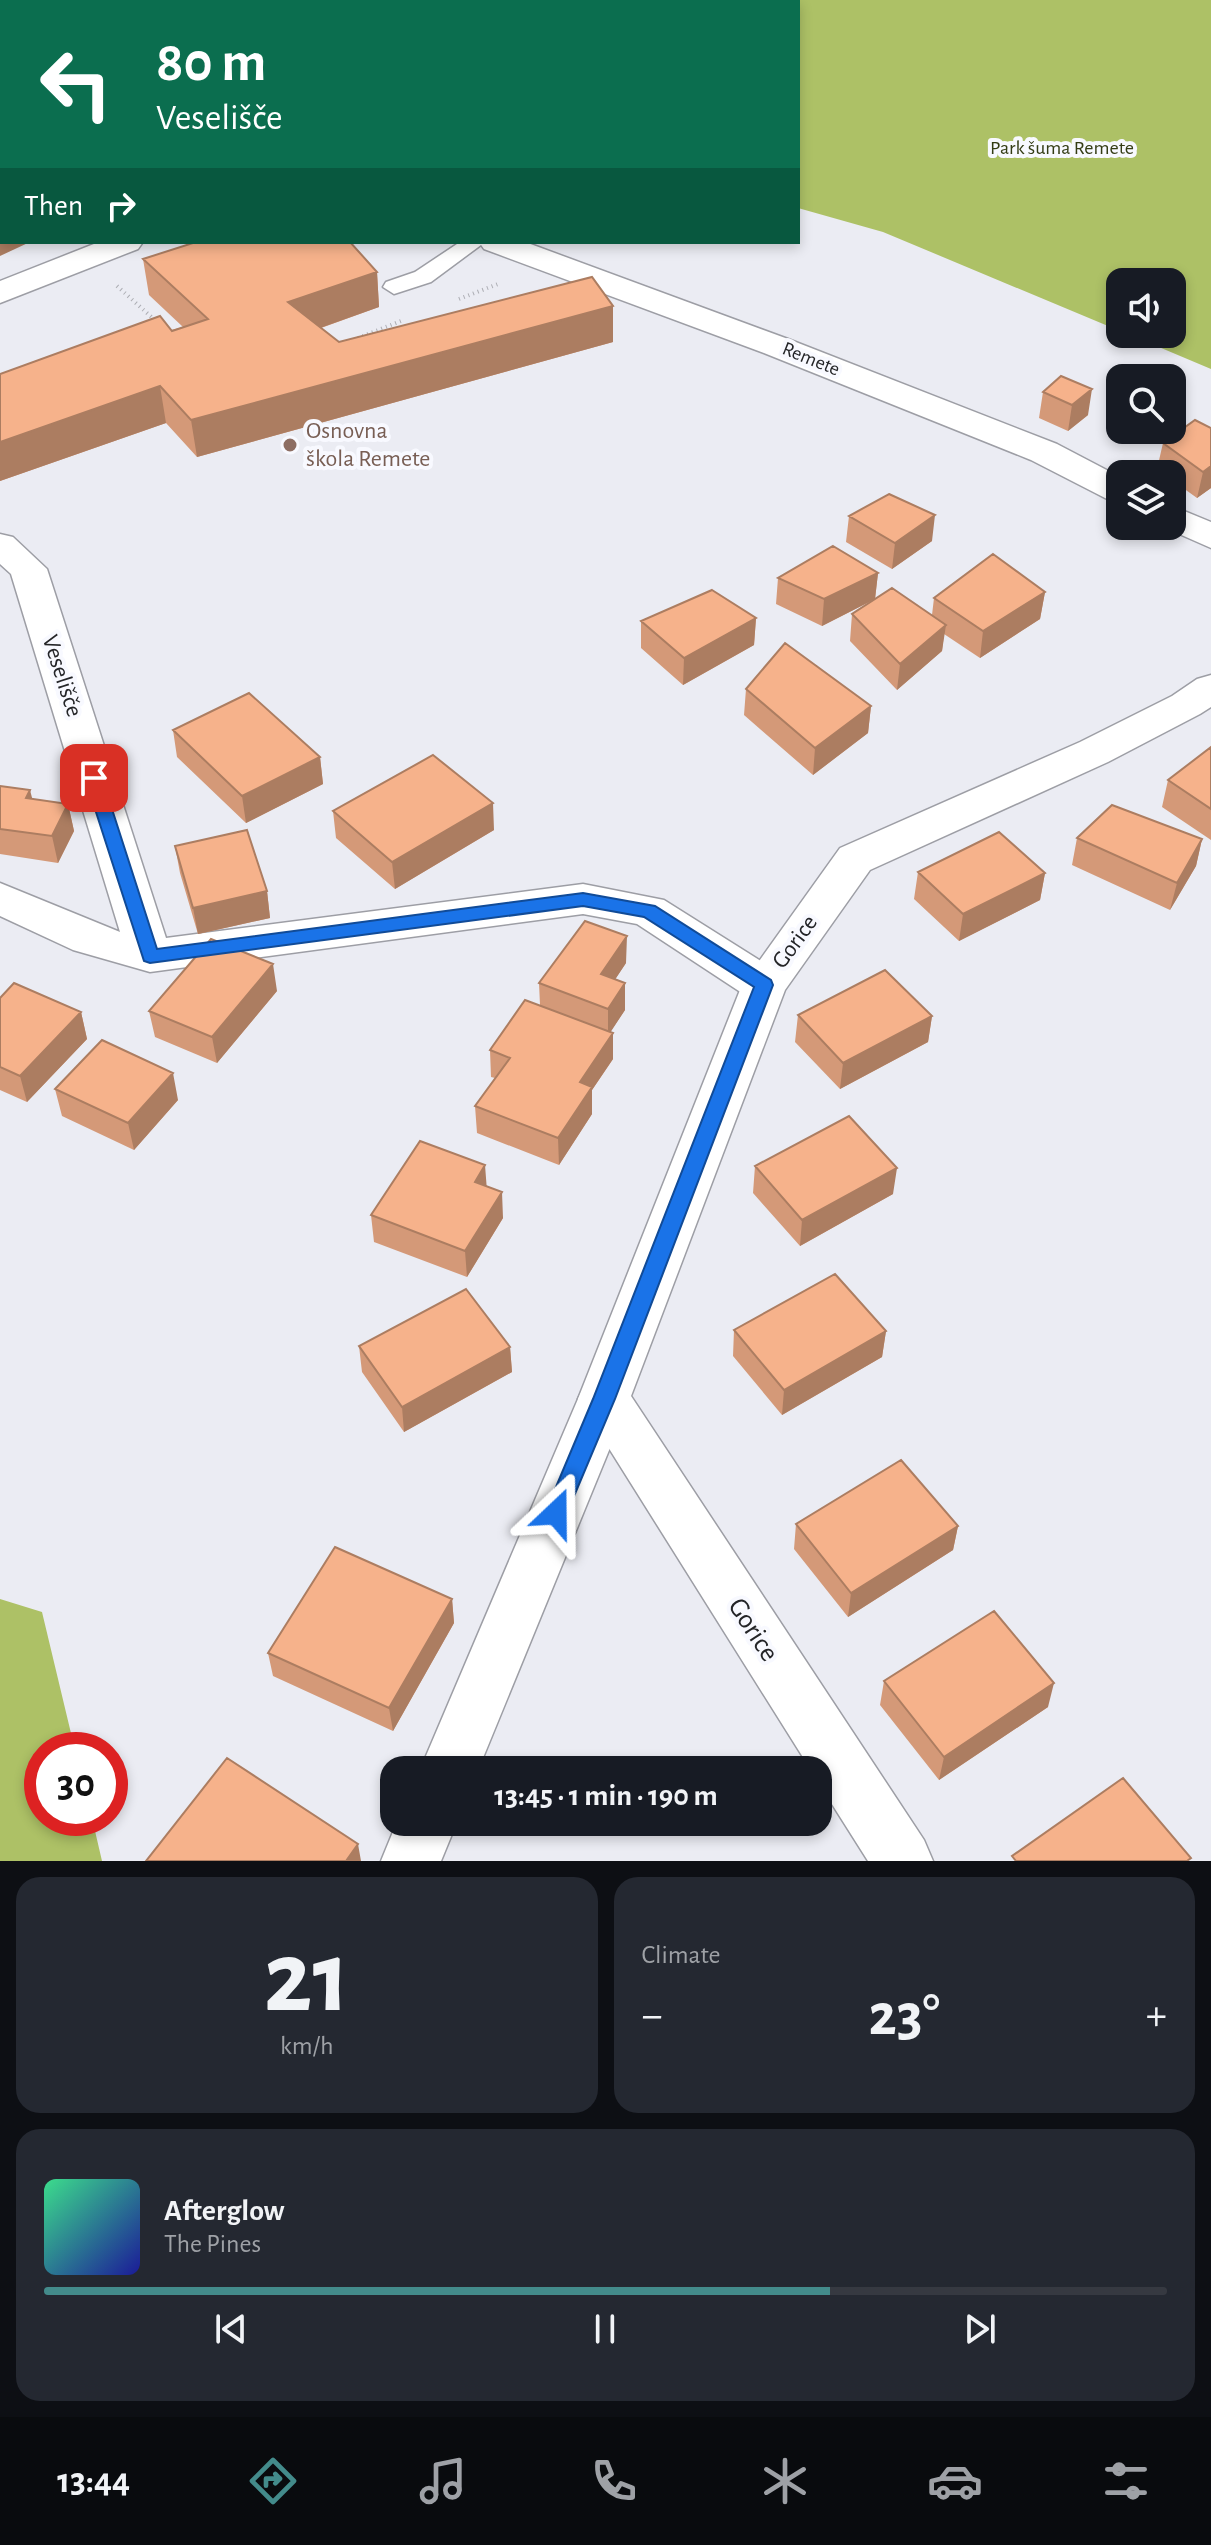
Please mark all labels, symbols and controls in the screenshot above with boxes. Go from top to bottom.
icon: left [24,32,128,136]
text: 80 m [156,35,266,91]
text: Veselišče [156,100,283,136]
park label: Park šuma Remete [990,138,1134,158]
icon: right [99,184,143,228]
text: Then [24,191,83,221]
map controls [1106,268,1186,540]
button: sound [1106,268,1186,348]
street label: Remete [779,338,843,380]
button: search [1106,364,1186,444]
place label: Osnovna škola Remete [306,419,430,471]
marker: Osnovna škola Remete [281,436,299,454]
button: layers [1106,460,1186,540]
street label: Veselišče [38,632,86,720]
pin [60,744,128,812]
icon: arrive [72,756,116,800]
street label: Gorice [768,911,822,973]
position arrow [514,1471,598,1555]
street label: Gorice [722,1593,784,1667]
speed limit sign: 30 [24,1732,128,1836]
text: 13:45 · 1 min · 190 m [494,1781,718,1811]
text: 21 [264,1927,350,2031]
text: Climate [642,1942,720,1968]
text: 23° [868,1986,940,2046]
text: − [642,1994,663,2038]
text: + [1146,1994,1167,2038]
text: km/h [280,2033,334,2059]
text: Afterglow [164,2196,285,2226]
text: The Pines [164,2231,261,2257]
icon: previous [209,2307,253,2351]
icon: pause [583,2307,627,2351]
icon: next [958,2307,1002,2351]
icon: directions [245,2453,301,2509]
icon: music [415,2453,471,2509]
icon: phone [586,2453,642,2509]
icon: climate [757,2453,813,2509]
icon: car [927,2453,983,2509]
icon: filters [1098,2453,1154,2509]
text: 13:44 [57,2463,130,2499]

